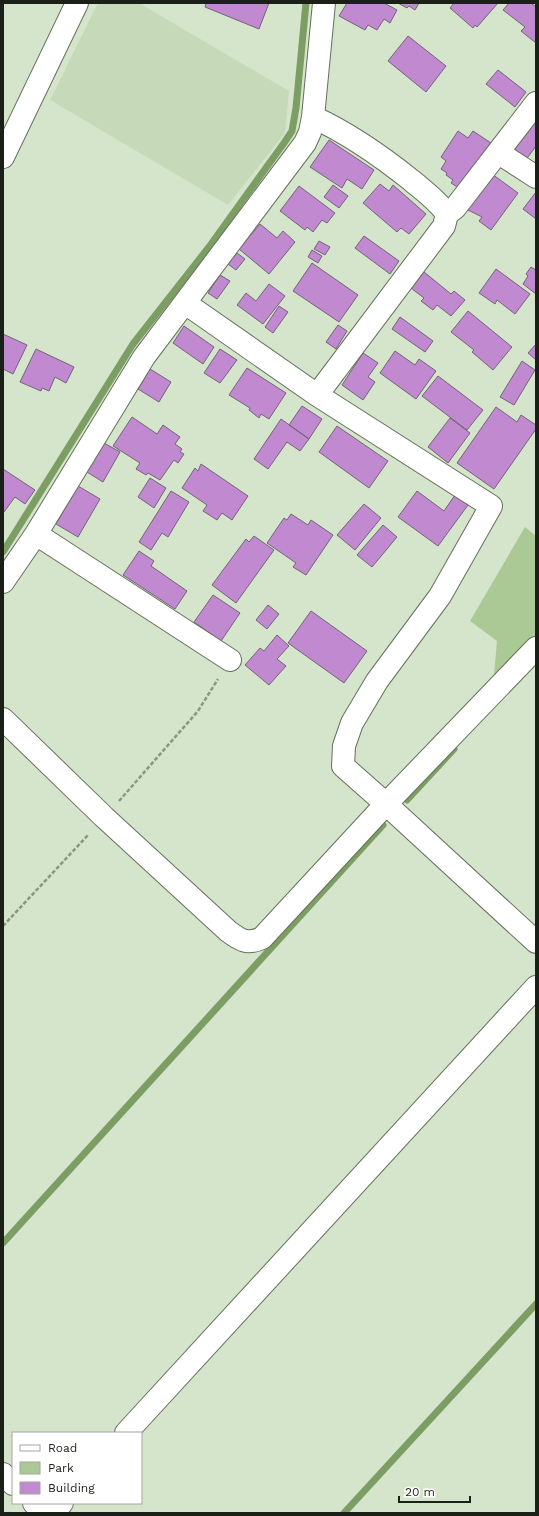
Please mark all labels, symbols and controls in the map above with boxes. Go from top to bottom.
legend [12,1432,142,1504]
text: Road [48,1441,77,1455]
text: Park [48,1461,74,1475]
scale bar [399,1478,470,1504]
text: Building [48,1481,95,1495]
text: 20 m [405,1485,435,1499]

